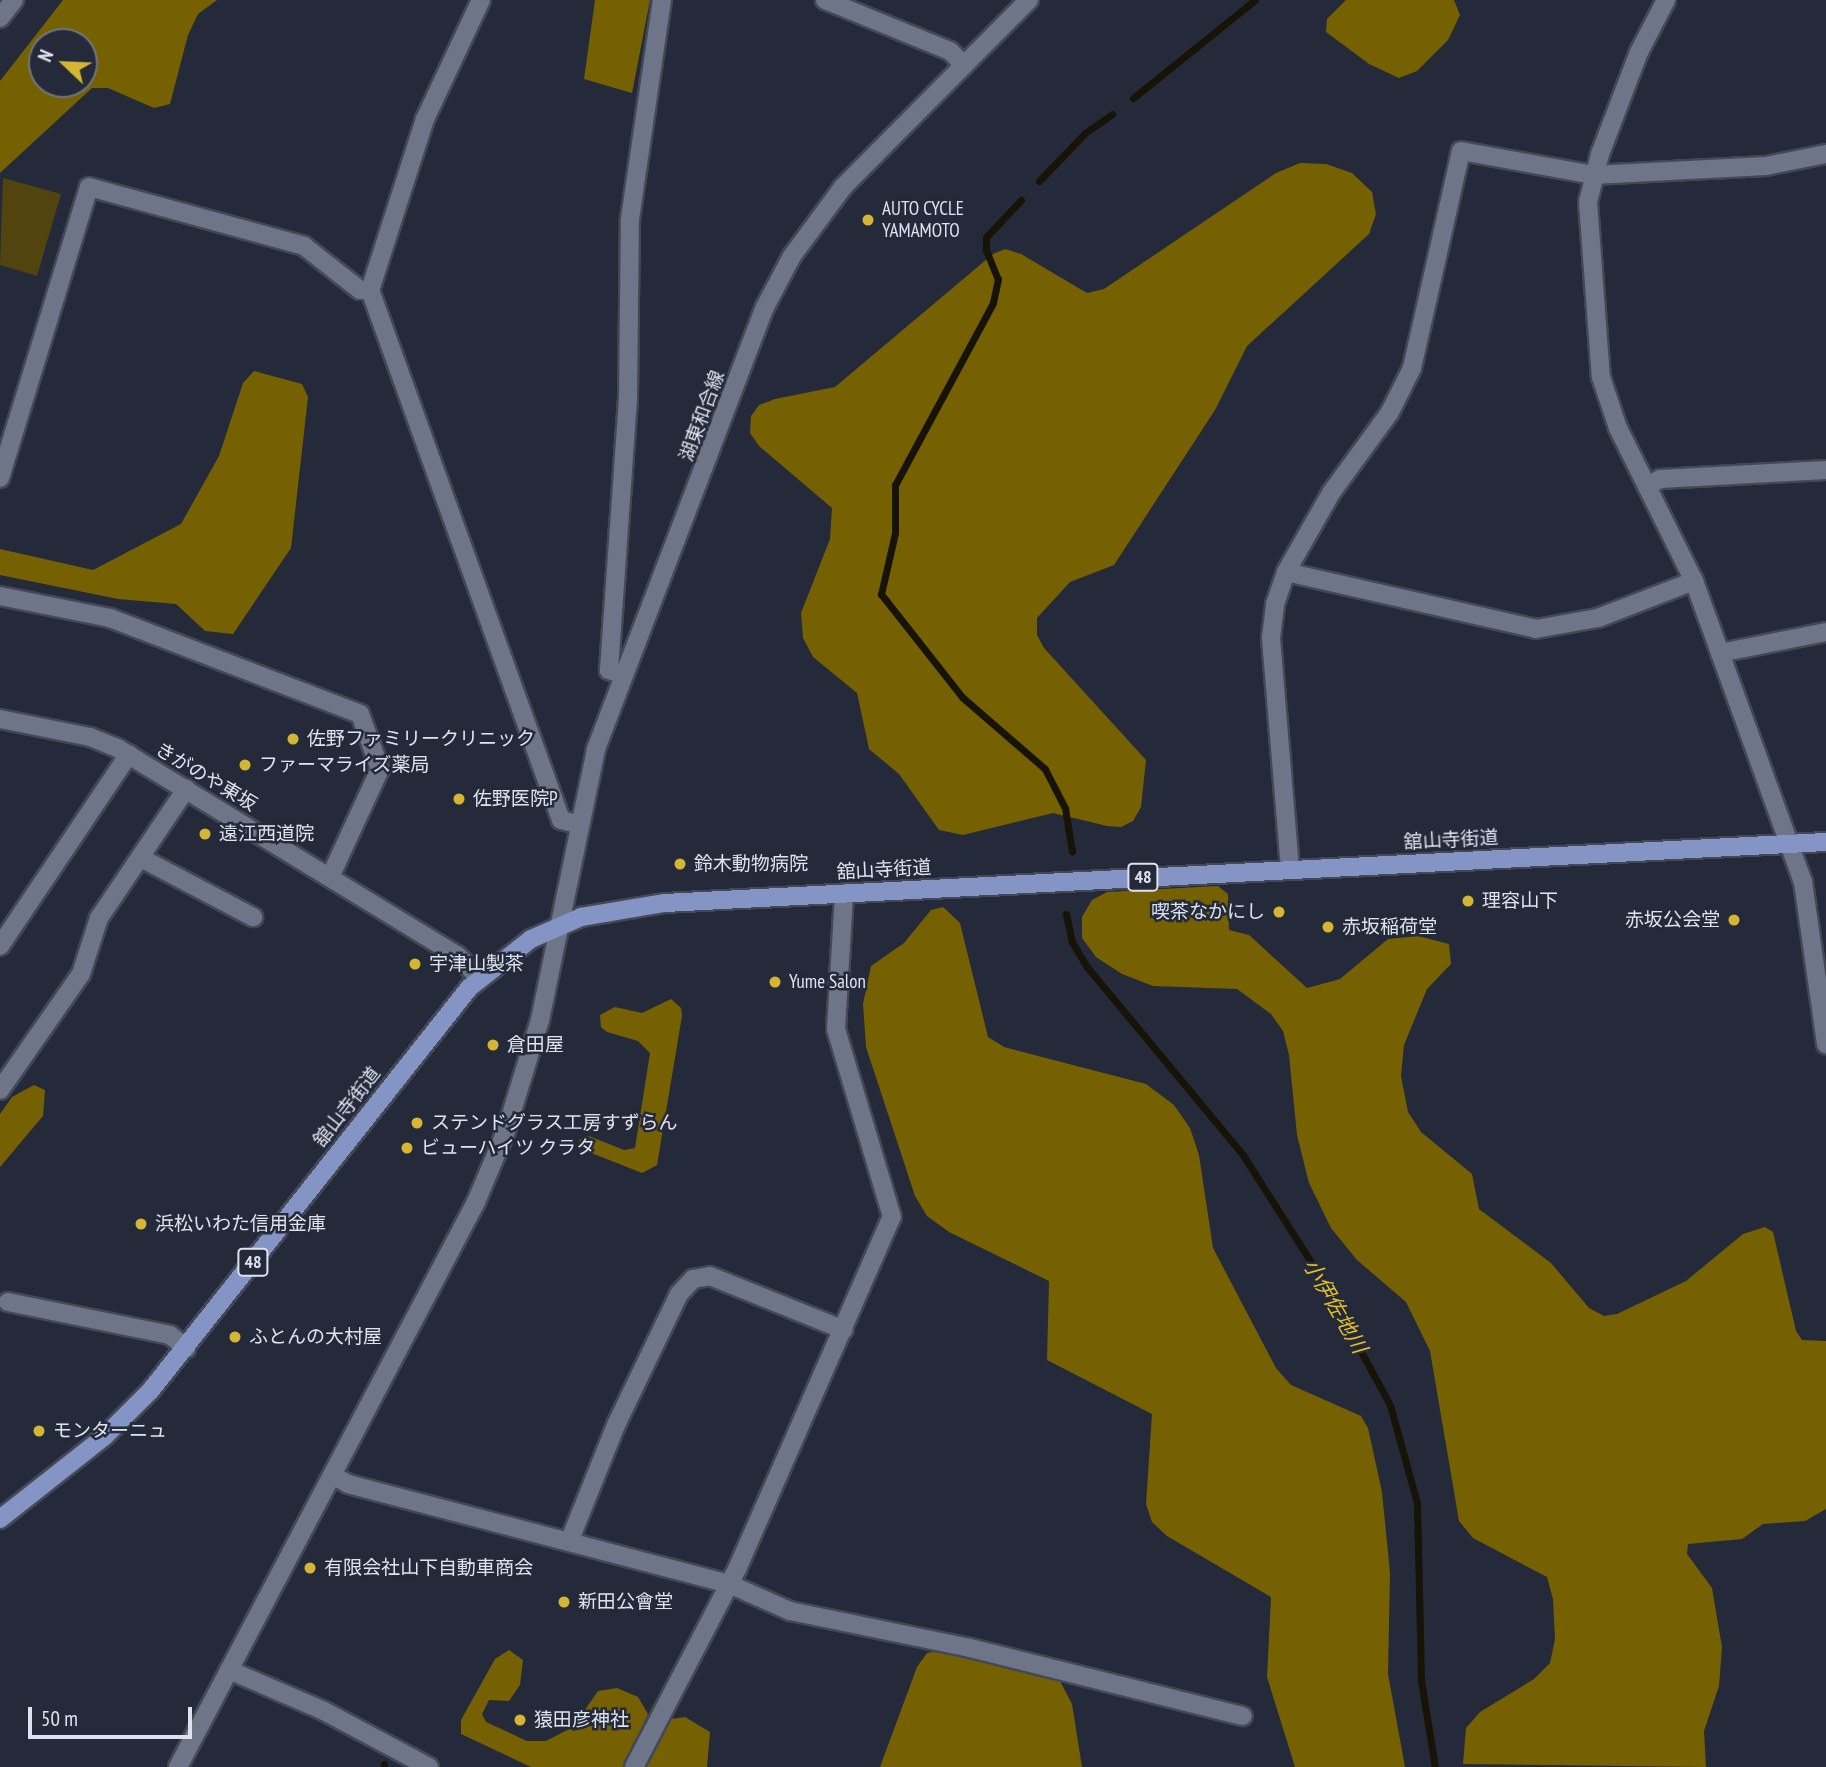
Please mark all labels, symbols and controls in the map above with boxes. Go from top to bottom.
north arrow [28,28,98,98]
text: N [32,46,59,65]
place label: AUTO CYCLE YAMAMOTO [882,198,964,242]
marker: AUTO CYCLE YAMAMOTO [860,212,876,228]
street label: 湖東和合線 [675,367,729,465]
place label: 佐野ファミリークリニック [307,728,535,750]
marker: 佐野ファミリークリニック [285,731,301,747]
street label: きがのや東坂 [151,738,261,816]
place label: ファーマライズ薬局 [259,754,430,776]
marker: ファーマライズ薬局 [237,757,253,773]
place label: 佐野医院P [473,788,558,810]
marker: 佐野医院P [451,791,467,807]
place label: 遠江西道院 [219,823,314,845]
marker: 遠江西道院 [197,826,213,842]
street label: 舘山寺街道 [1403,826,1499,854]
place label: 鈴木動物病院 [694,853,808,875]
marker: 鈴木動物病院 [672,856,688,872]
street label: 舘山寺街道 [836,856,932,884]
road number: 48 [1127,862,1159,892]
place label: 理容山下 [1482,890,1558,912]
marker: 理容山下 [1460,893,1476,909]
place label: 喫茶なかにし [1151,901,1265,923]
marker: 喫茶なかにし [1271,904,1287,920]
place label: 赤坂公会堂 [1625,909,1720,931]
marker: 赤坂公会堂 [1726,912,1742,928]
place label: 赤坂稲荷堂 [1342,916,1437,938]
marker: 赤坂稲荷堂 [1320,919,1336,935]
place label: 宇津山製茶 [429,953,524,975]
marker: 宇津山製茶 [407,956,423,972]
place label: Yume Salon [789,971,866,993]
marker: Yume Salon [767,974,783,990]
place label: 倉田屋 [507,1034,564,1056]
marker: 倉田屋 [485,1037,501,1053]
street label: 舘山寺街道 [309,1063,385,1151]
place label: ステンドグラス工房すずらん [431,1112,678,1134]
marker: ステンドグラス工房すずらん [409,1115,425,1131]
place label: ビューハイツ クラタ [421,1137,596,1159]
marker: ビューハイツ クラタ [399,1140,415,1156]
place label: 浜松いわた信用金庫 [155,1213,326,1235]
marker: 浜松いわた信用金庫 [133,1216,149,1232]
road number: 48 [237,1247,269,1276]
water label: 小伊佐地川 [1298,1254,1372,1358]
place label: ふとんの大村屋 [249,1326,382,1348]
marker: ふとんの大村屋 [227,1329,243,1345]
place label: モンターニュ [53,1420,167,1442]
marker: モンターニュ [31,1423,47,1439]
place label: 有限会社山下自動車商会 [324,1557,533,1579]
marker: 有限会社山下自動車商会 [302,1560,318,1576]
place label: 新田公會堂 [578,1591,673,1613]
marker: 新田公會堂 [556,1594,572,1610]
scale bar [32,1694,196,1738]
text: 50 m [41,1705,78,1732]
place label: 猿田彦神社 [534,1709,629,1731]
marker: 猿田彦神社 [512,1712,528,1728]

